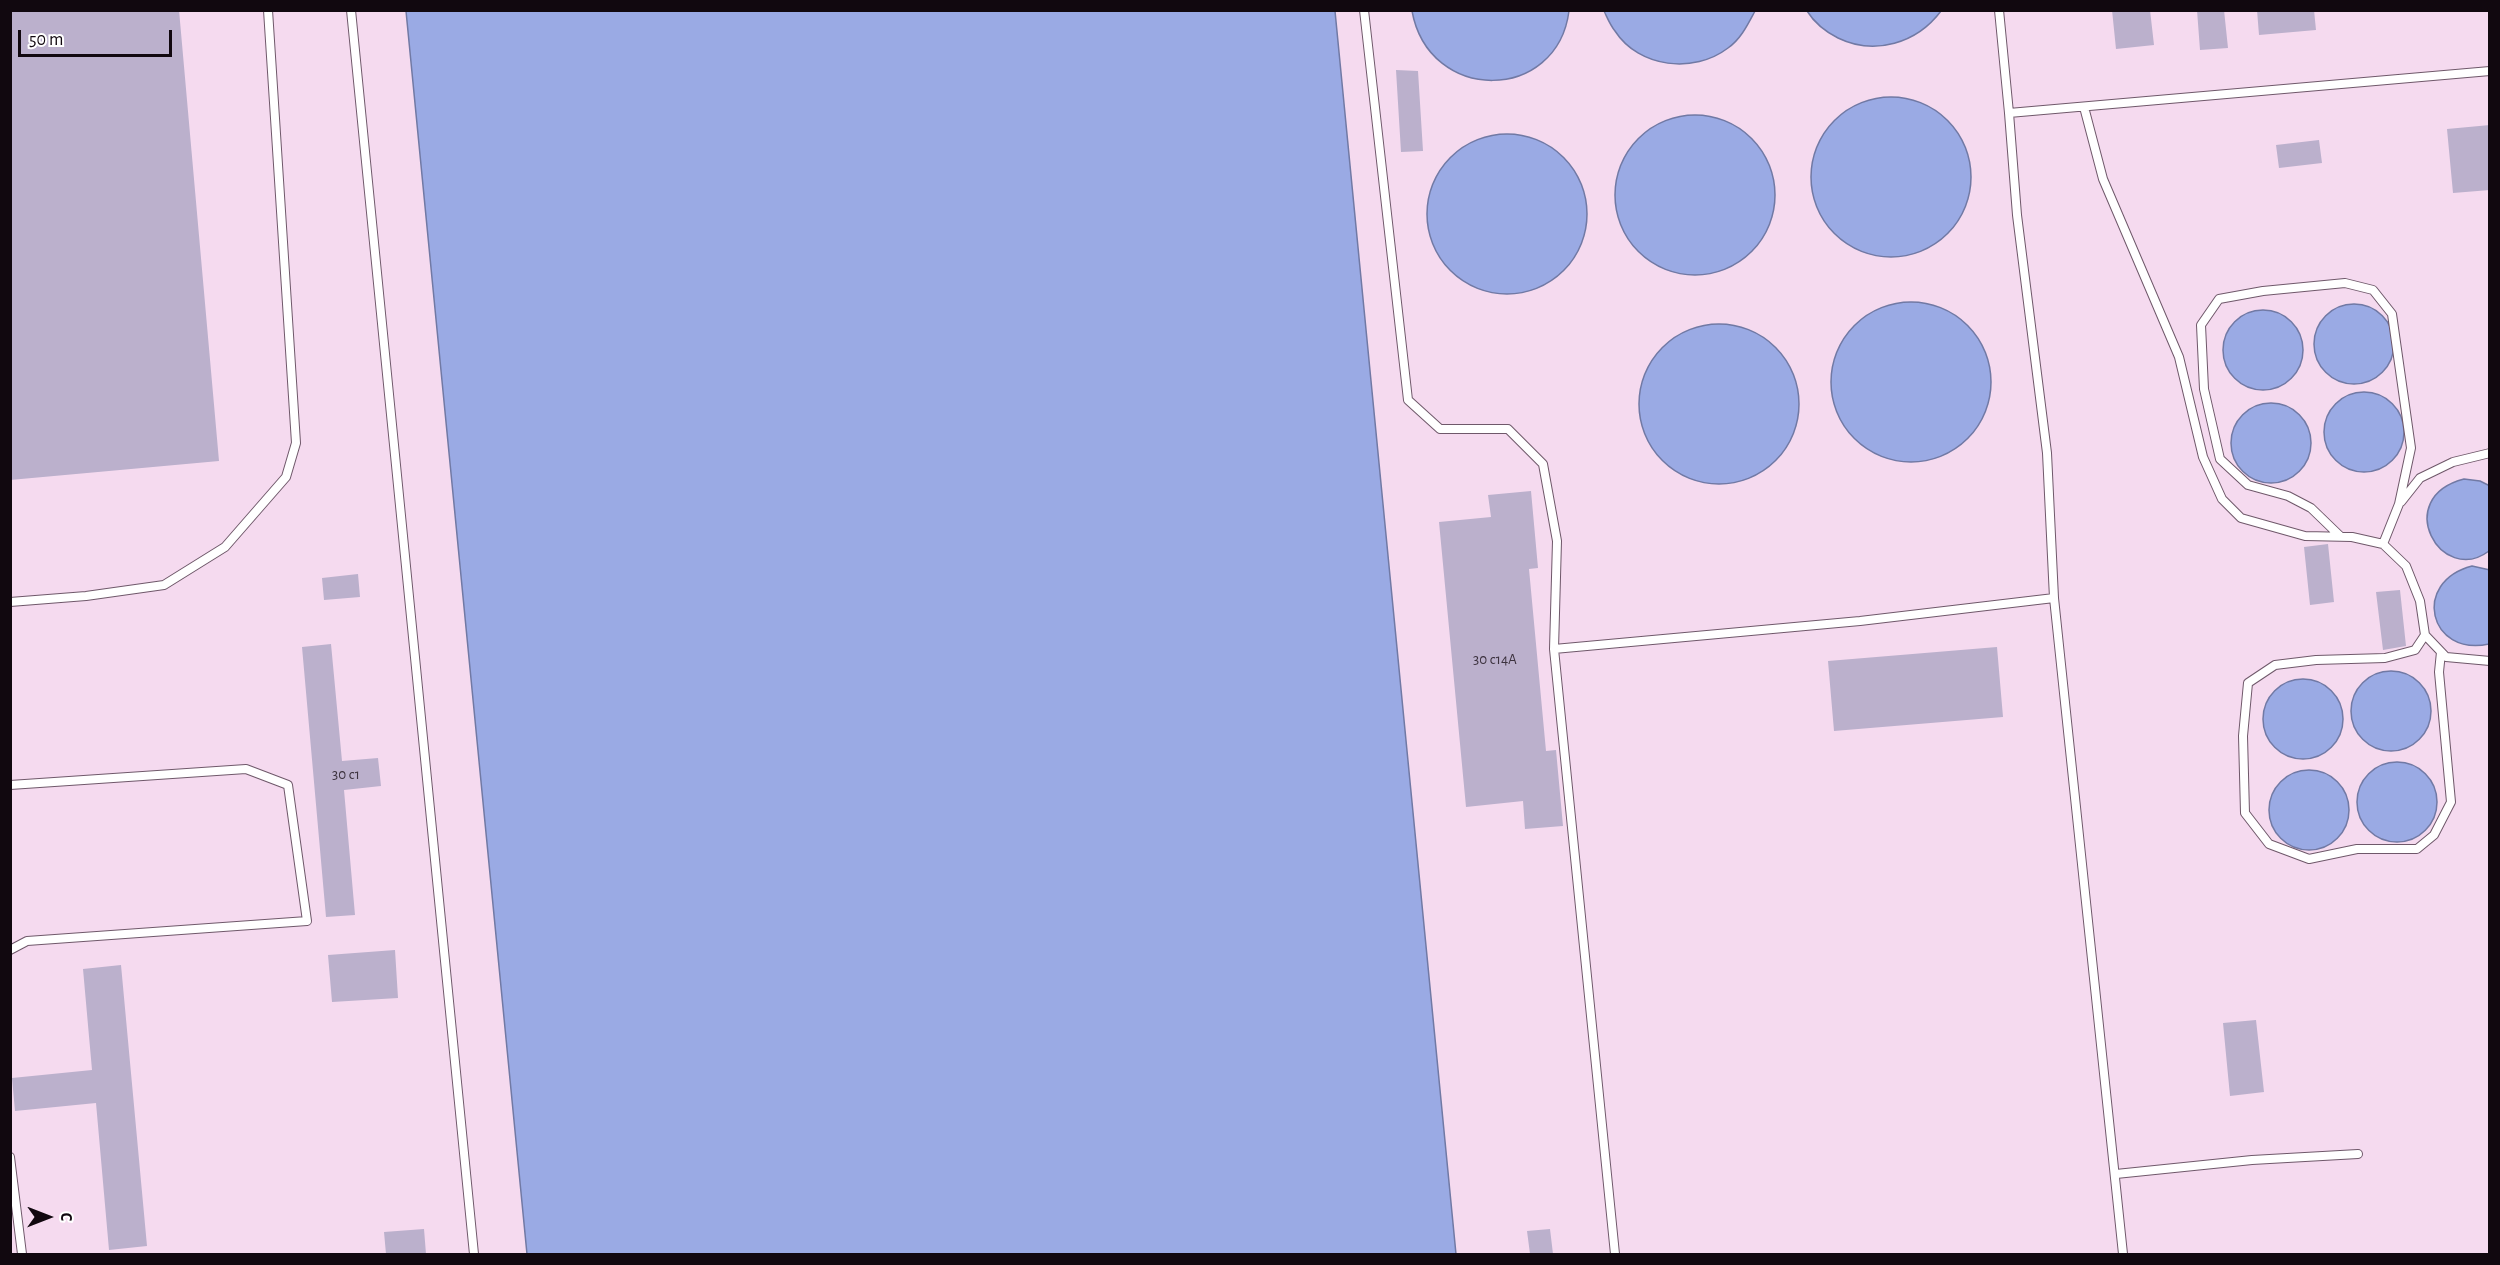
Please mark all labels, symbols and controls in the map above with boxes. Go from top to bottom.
scale bar [21,18,176,56]
text: 50 m [29,31,63,49]
house number: 30 с14А [1473,650,1517,668]
house number: 30 с1 [332,765,360,783]
north arrow [18,1187,78,1247]
text: С [58,1213,74,1221]

